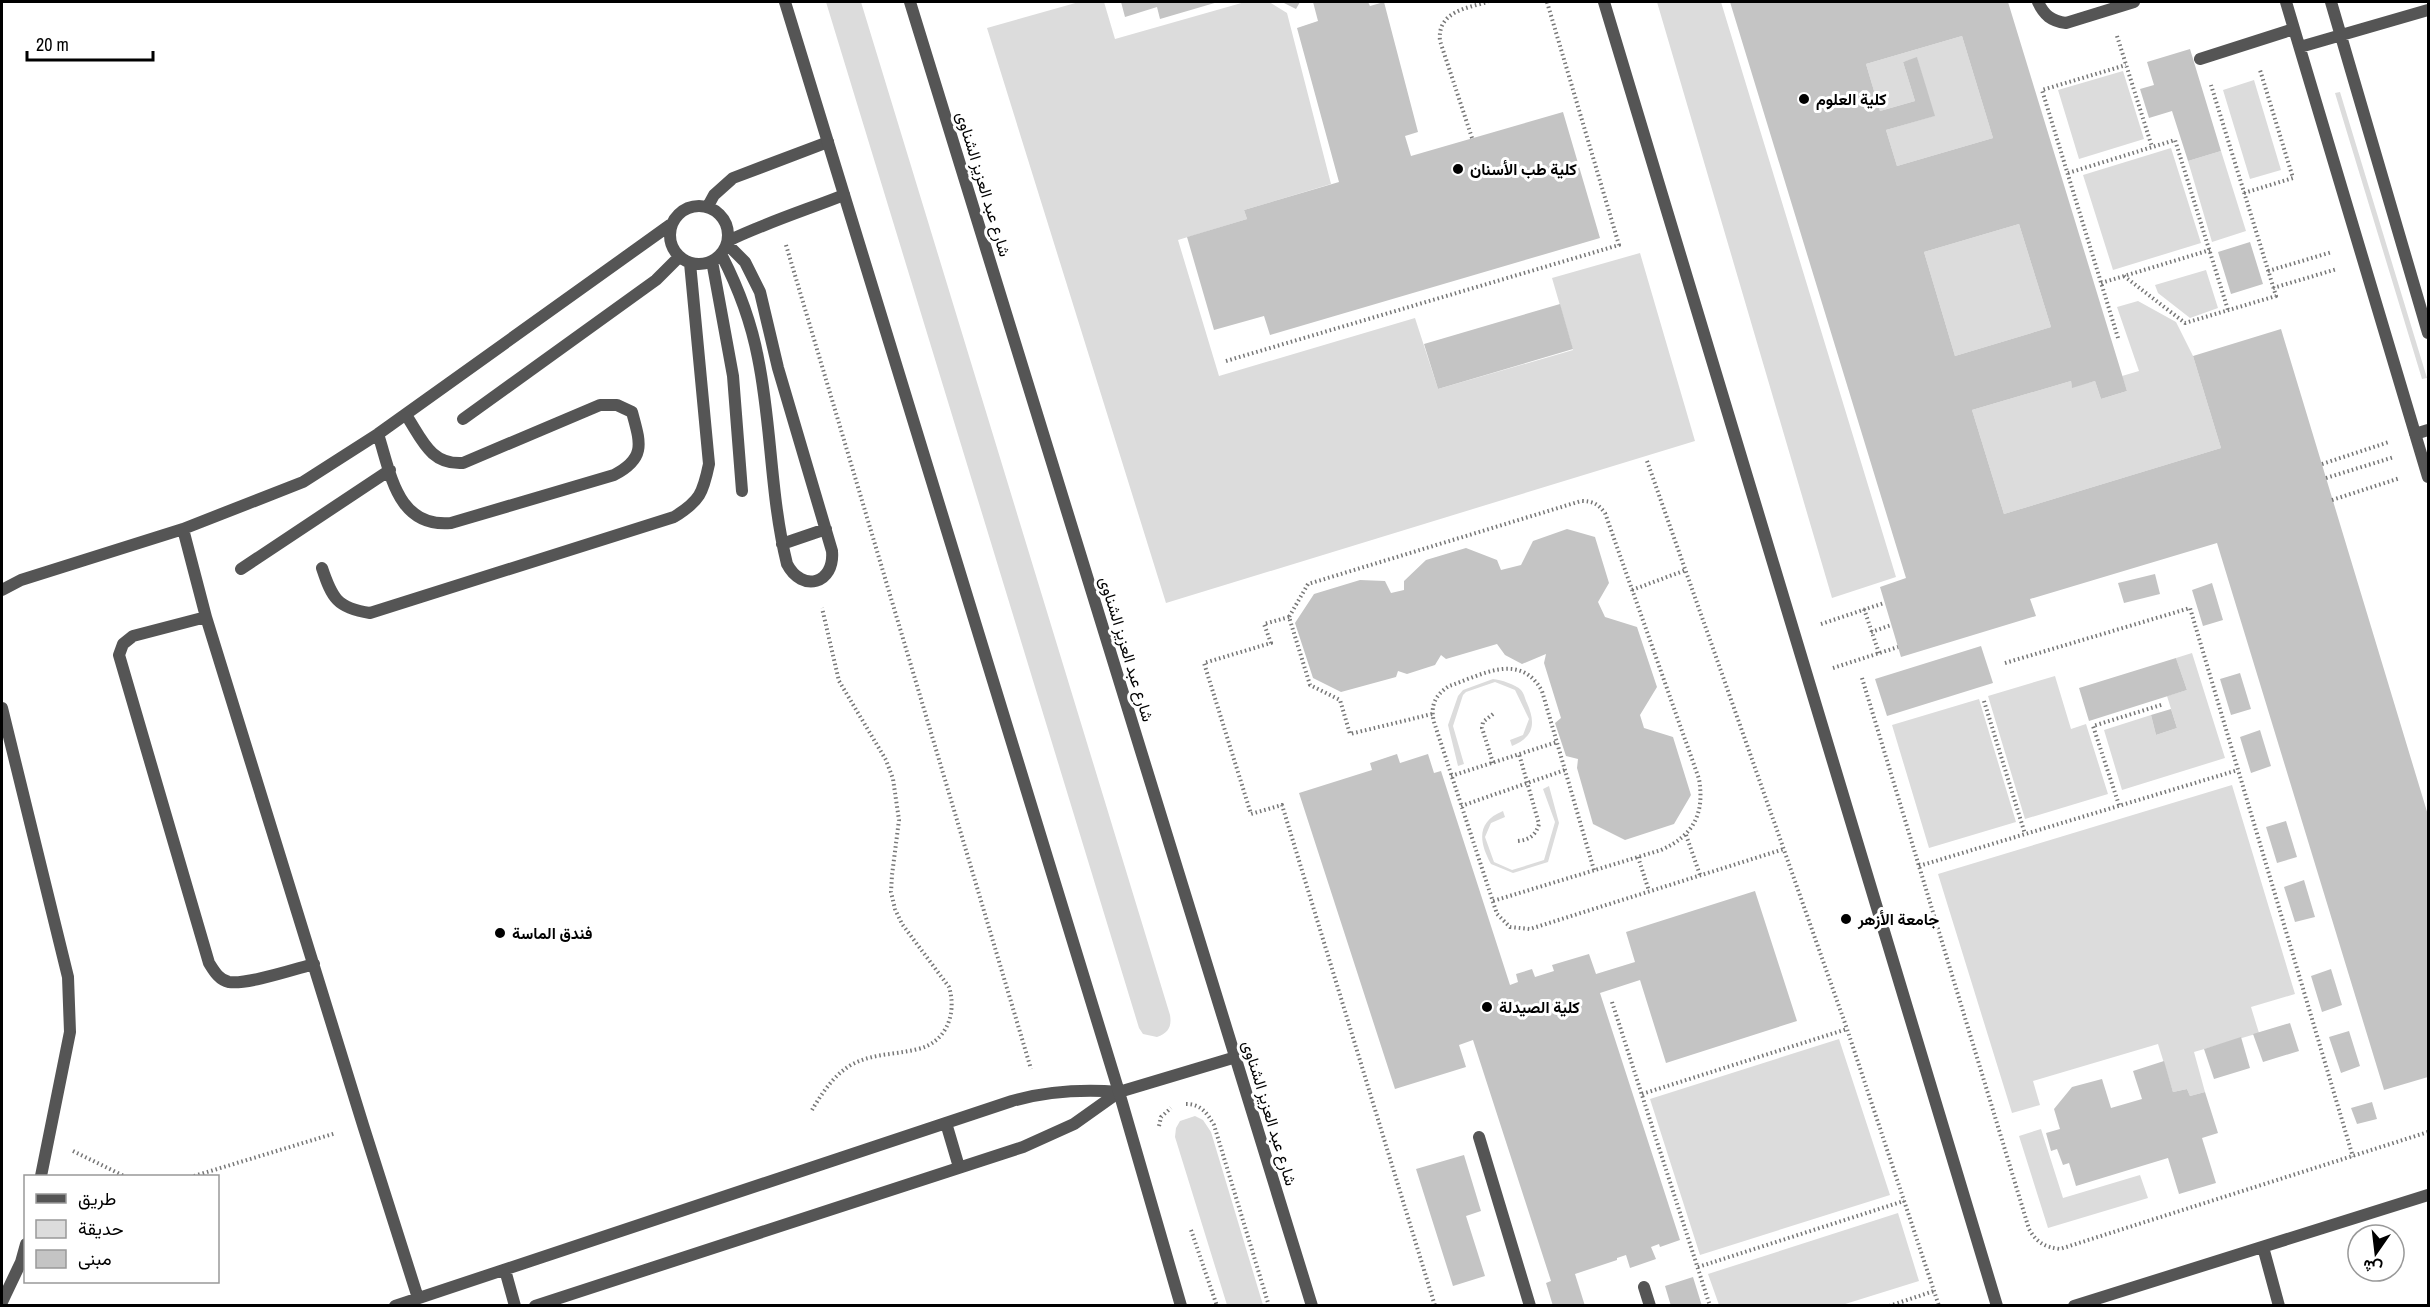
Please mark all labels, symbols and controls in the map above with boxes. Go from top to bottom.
scale bar [27,24,153,62]
text: 20 m [36,32,69,57]
place label: كلية العلوم [1816,88,1887,110]
marker: كلية العلوم [1797,92,1811,106]
street label: شارع عبد العزيز الشناوى [950,109,1017,260]
place label: كلية طب الأسنان [1470,158,1577,180]
marker: كلية طب الأسنان [1451,162,1465,176]
street label: شارع عبد العزيز الشناوى [1093,574,1160,725]
place label: جامعة الأزهر [1857,908,1939,930]
marker: جامعة الأزهر [1839,912,1853,926]
place label: فندق الماسة [512,922,592,944]
marker: فندق الماسة [493,926,507,940]
place label: كلية الصيدلة [1499,996,1580,1018]
marker: كلية الصيدلة [1480,1000,1494,1014]
street label: شارع عبد العزيز الشناوى [1236,1038,1303,1189]
legend [24,1175,219,1283]
text: طريق [78,1186,116,1211]
text: حديقة [78,1216,124,1241]
north arrow [2346,1223,2406,1283]
text: مبنى [78,1246,112,1271]
text: ش [2360,1255,2384,1281]

